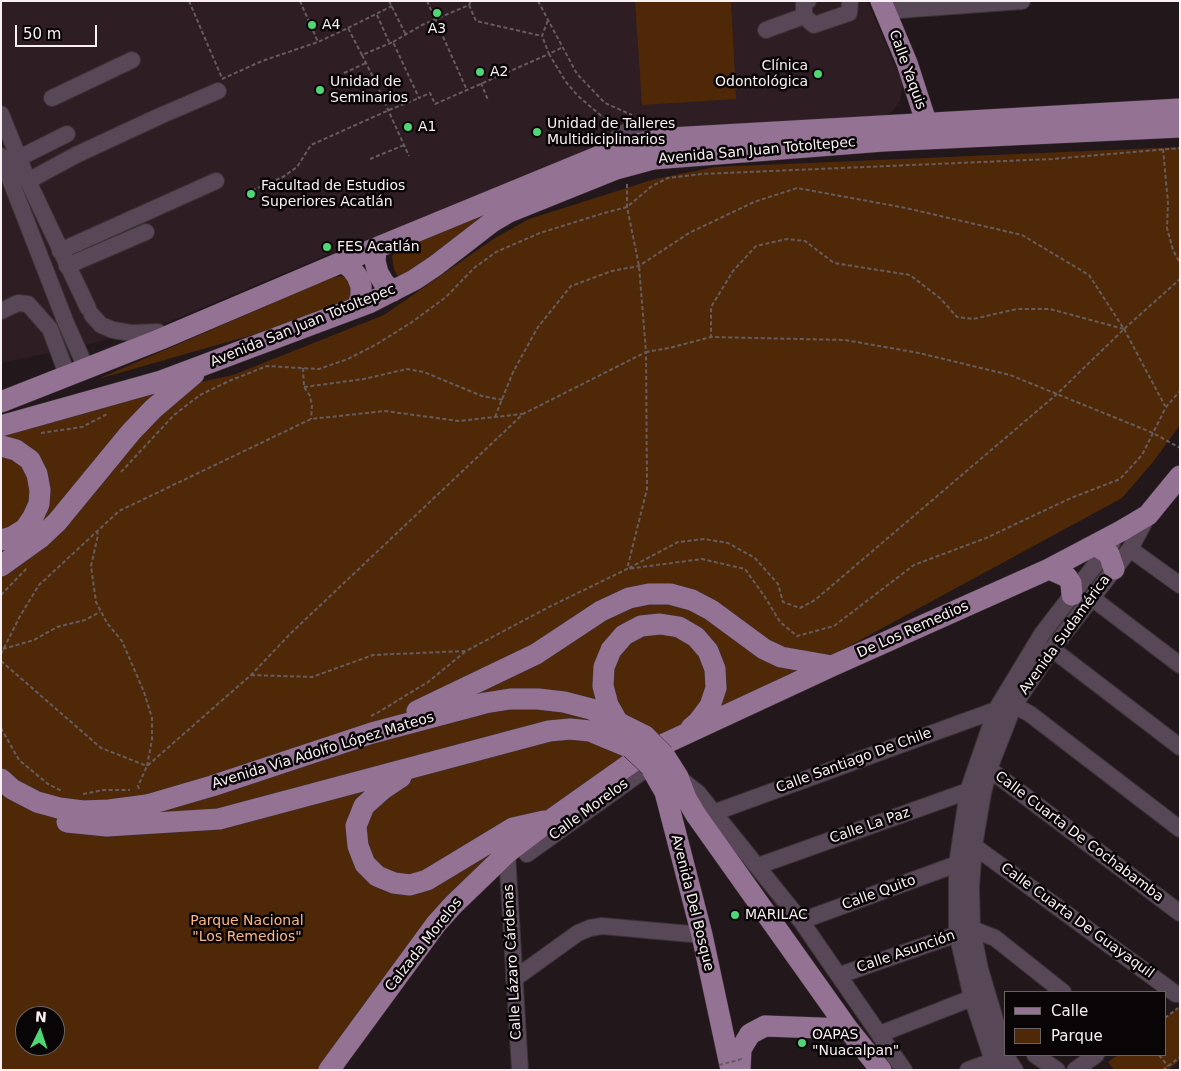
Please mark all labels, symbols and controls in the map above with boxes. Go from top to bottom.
marker: A3 [431,7,443,19]
scale bar [18,15,100,47]
place label: A4 [322,17,340,33]
marker: A4 [306,19,318,31]
place label: A3 [428,21,446,37]
text: 50 m [23,25,61,43]
street label: Calle Yaquis [885,28,929,112]
place label: Clínica Odontológica [715,58,808,90]
place label: A2 [490,64,508,80]
marker: A2 [474,66,486,78]
marker: Clínica Odontológica [812,68,824,80]
place label: Unidad de Seminarios [330,74,408,106]
marker: Unidad de Seminarios [314,84,326,96]
place label: Unidad de Talleres Multidiciplinarios [547,116,675,148]
place label: A1 [418,119,436,135]
marker: A1 [402,121,414,133]
marker: Unidad de Talleres Multidiciplinarios [531,126,543,138]
street label: Avenida San Juan Totoltepec [658,134,856,168]
place label: Facultad de Estudios Superiores Acatlán [261,178,405,210]
marker: Facultad de Estudios Superiores Acatlán [245,188,257,200]
place label: FES Acatlán [337,239,420,255]
marker: FES Acatlán [321,241,333,253]
street label: Avenida San Juan Totoltepec [208,281,398,371]
street label: Avenida Sudamérica [1016,572,1114,698]
street label: De Los Remedios [855,598,971,662]
street label: Avenida Via Adolfo López Mateos [210,709,436,793]
street label: Calle Santiago De Chile [774,725,934,797]
street label: Calle Cuarta De Cochabamba [991,768,1167,906]
street label: Calle Morelos [546,776,632,844]
street label: Calle La Paz [828,804,912,848]
street label: Avenida Del Bosque [667,833,717,973]
street label: Calle Cuarta De Guayaquil [997,860,1157,982]
street label: Calle Quito [840,872,918,914]
street label: Calle Lázaro Cárdenas [501,884,525,1040]
street label: Calzada Morelos [382,895,466,995]
place label: MARILAC [745,907,808,923]
marker: MARILAC [729,909,741,921]
park label: Parque Nacional "Los Remedios" [190,913,304,946]
street label: Calle Asunción [855,927,957,977]
legend [1004,991,1166,1056]
text: Calle [1051,1002,1088,1020]
north arrow [15,1006,65,1056]
text: N [35,1009,47,1025]
place label: OAPAS "Nuacalpan" [812,1027,899,1060]
text: Parque [1051,1027,1103,1045]
marker: OAPAS "Nuacalpan" [796,1037,808,1049]

